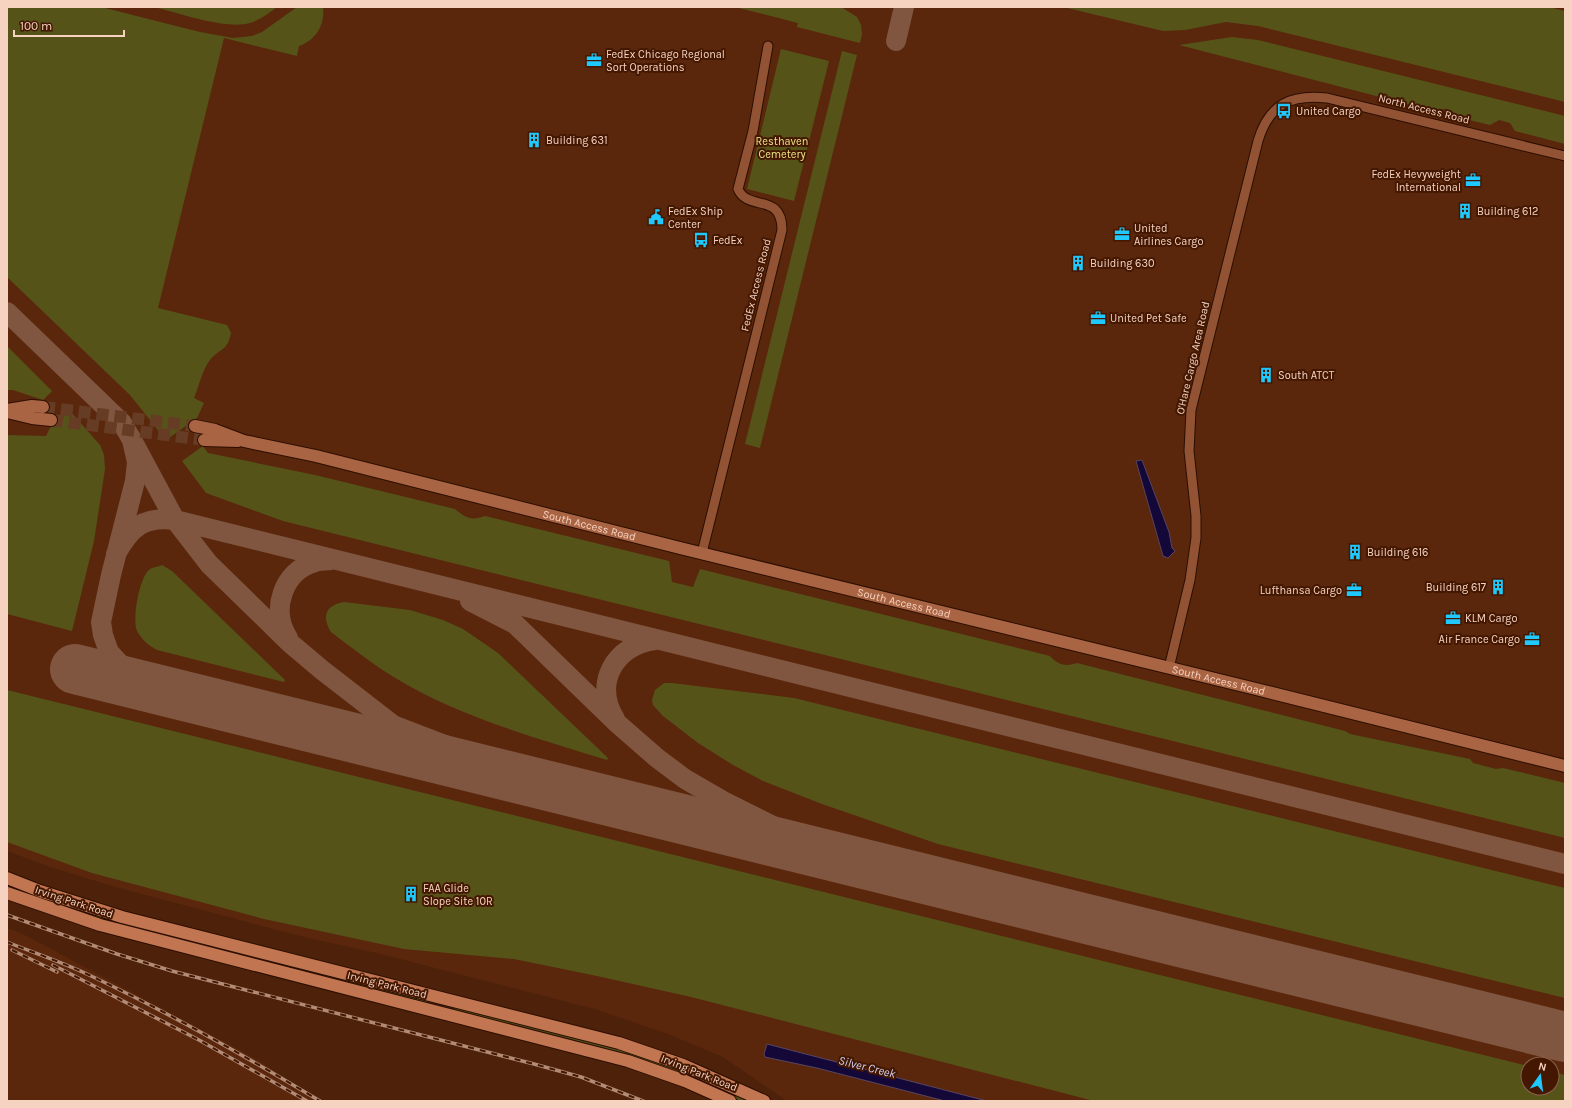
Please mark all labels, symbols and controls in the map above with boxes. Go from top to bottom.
scale bar [14,12,124,38]
text: 100 m [20,19,52,33]
place label: FedEx Chicago Regional Sort Operations [606,48,725,74]
office icon: FedEx Chicago Regional Sort Operations [585,51,603,69]
street label: North Access Road [1377,91,1471,127]
bus stop icon: United Cargo [1275,102,1293,120]
place label: United Cargo [1296,105,1361,118]
building icon: Building 631 [525,131,543,149]
place label: Building 631 [546,134,608,147]
park label: Resthaven Cemetery [756,135,808,161]
place label: FedEx Hevyweight International [1371,168,1461,194]
office icon: FedEx Hevyweight International [1464,171,1482,189]
building icon: Building 612 [1456,202,1474,220]
place label: FedEx Ship Center [668,205,723,231]
place label: Building 612 [1477,205,1538,218]
public building icon: FedEx Ship Center [647,208,665,226]
place label: United Airlines Cargo [1134,222,1203,248]
office icon: United Airlines Cargo [1113,225,1131,243]
bus stop icon: FedEx [692,231,710,249]
place label: FedEx [713,234,743,247]
street label: FedEx Access Road [738,237,774,333]
building icon: Building 630 [1069,254,1087,272]
place label: Building 630 [1090,257,1154,270]
street label: O'Hare Cargo Area Road [1174,300,1212,416]
office icon: United Pet Safe [1089,309,1107,327]
place label: United Pet Safe [1110,312,1187,325]
building icon: South ATCT [1257,366,1275,384]
place label: South ATCT [1278,369,1335,382]
street label: South Access Road [541,507,637,543]
building icon: Building 616 [1346,543,1364,561]
place label: Building 616 [1367,546,1428,559]
building icon: Building 617 [1489,578,1507,596]
office icon: Lufthansa Cargo [1345,581,1363,599]
place label: Building 617 [1426,581,1486,594]
place label: Lufthansa Cargo [1260,584,1342,597]
street label: South Access Road [856,585,952,621]
office icon: KLM Cargo [1444,609,1462,627]
place label: KLM Cargo [1465,612,1518,625]
office icon: Air France Cargo [1523,630,1541,648]
place label: Air France Cargo [1439,633,1520,646]
street label: South Access Road [1171,662,1267,698]
place label: FAA Glide Slope Site 10R [423,882,493,908]
street label: Irving Park Road [33,883,115,921]
building icon: FAA Glide Slope Site 10R [402,885,420,903]
street label: Irving Park Road [346,969,428,1001]
street label: Irving Park Road [659,1052,739,1094]
water label: Silver Creek [837,1053,898,1081]
north arrow [1520,1056,1560,1096]
text: N [1537,1060,1548,1074]

